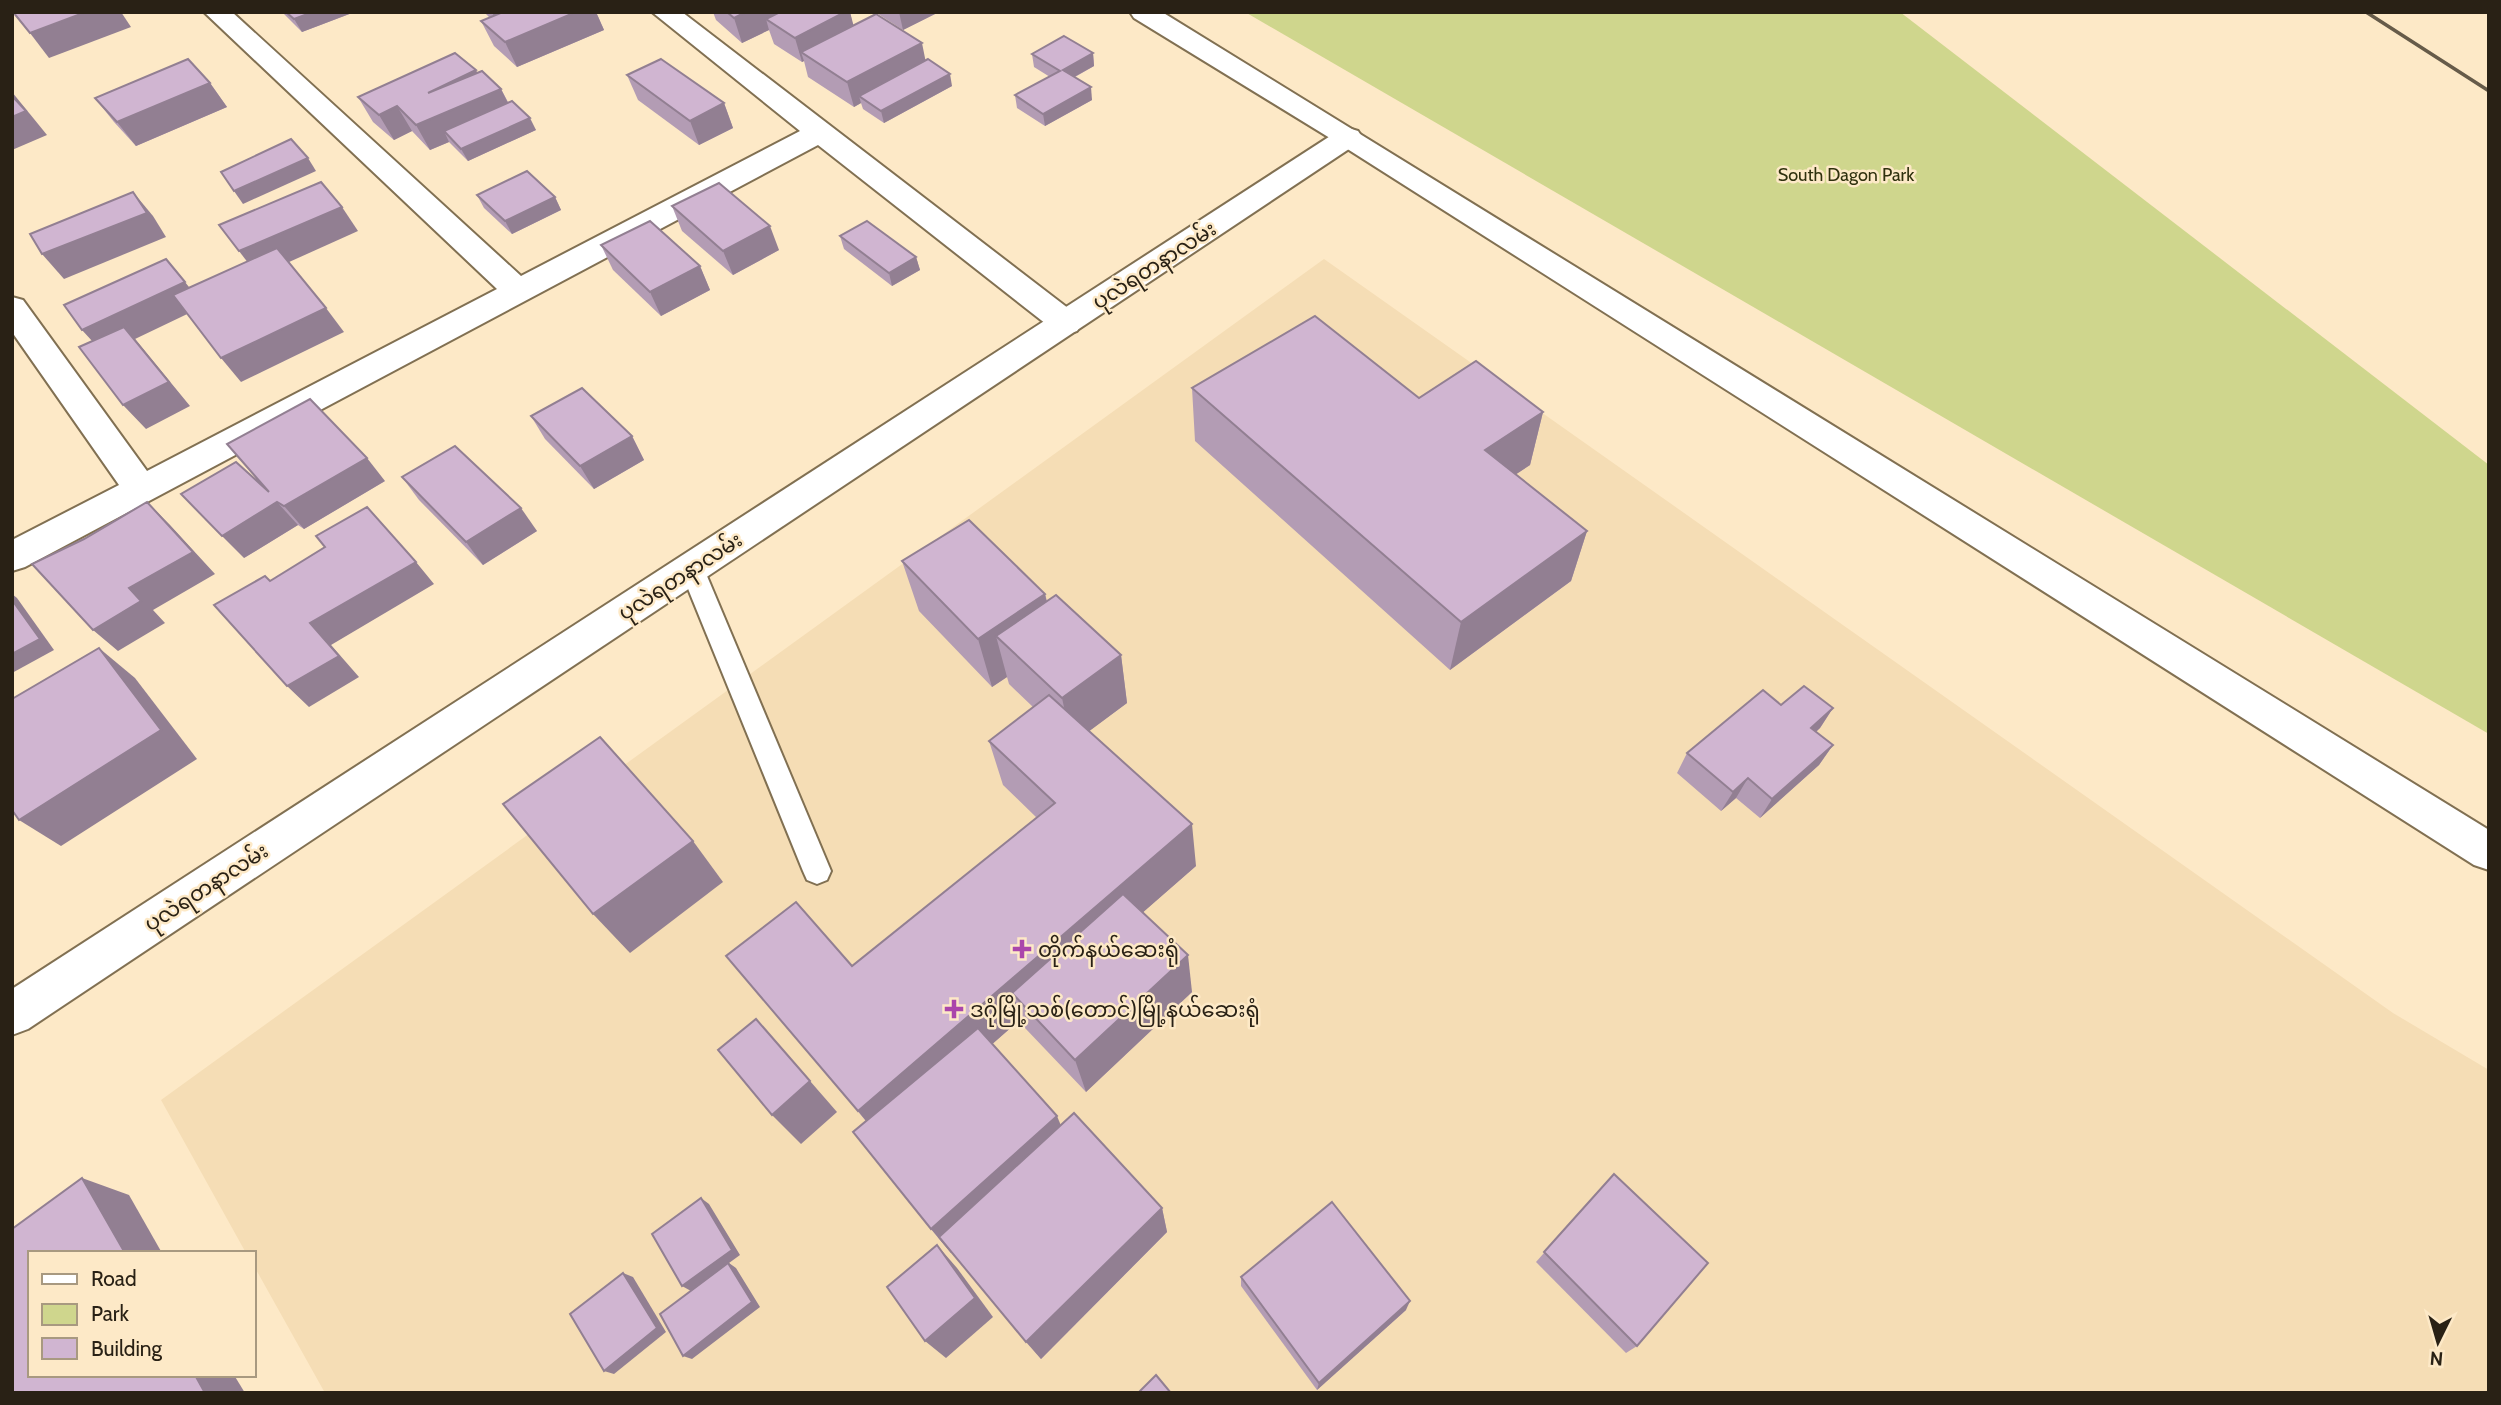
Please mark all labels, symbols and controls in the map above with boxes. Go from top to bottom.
park label: South Dagon Park [1778,164,1915,186]
street label: ပုလဲရတနာလမ်း [1086,213,1223,318]
street label: ပုလဲရတနာလမ်း [612,524,749,629]
street label: ပုလဲရတနာလမ်း [138,835,275,940]
place label: တိုက်နယ်ဆေးရုံ [1038,934,1179,967]
marker: တိုက်နယ်ဆေးရုံ [1012,939,1032,959]
place label: ဒဂုံမြို့သစ်(တောင်)မြို့နယ်ဆေးရုံ [970,994,1260,1027]
marker: ဒဂုံမြို့သစ်(တောင်)မြို့နယ်ဆေးရုံ [944,999,964,1019]
legend [28,1251,256,1377]
text: Road [91,1266,137,1291]
text: Park [91,1301,129,1326]
north arrow [2403,1307,2473,1377]
text: Building [91,1336,163,1361]
text: N [2429,1346,2444,1370]

